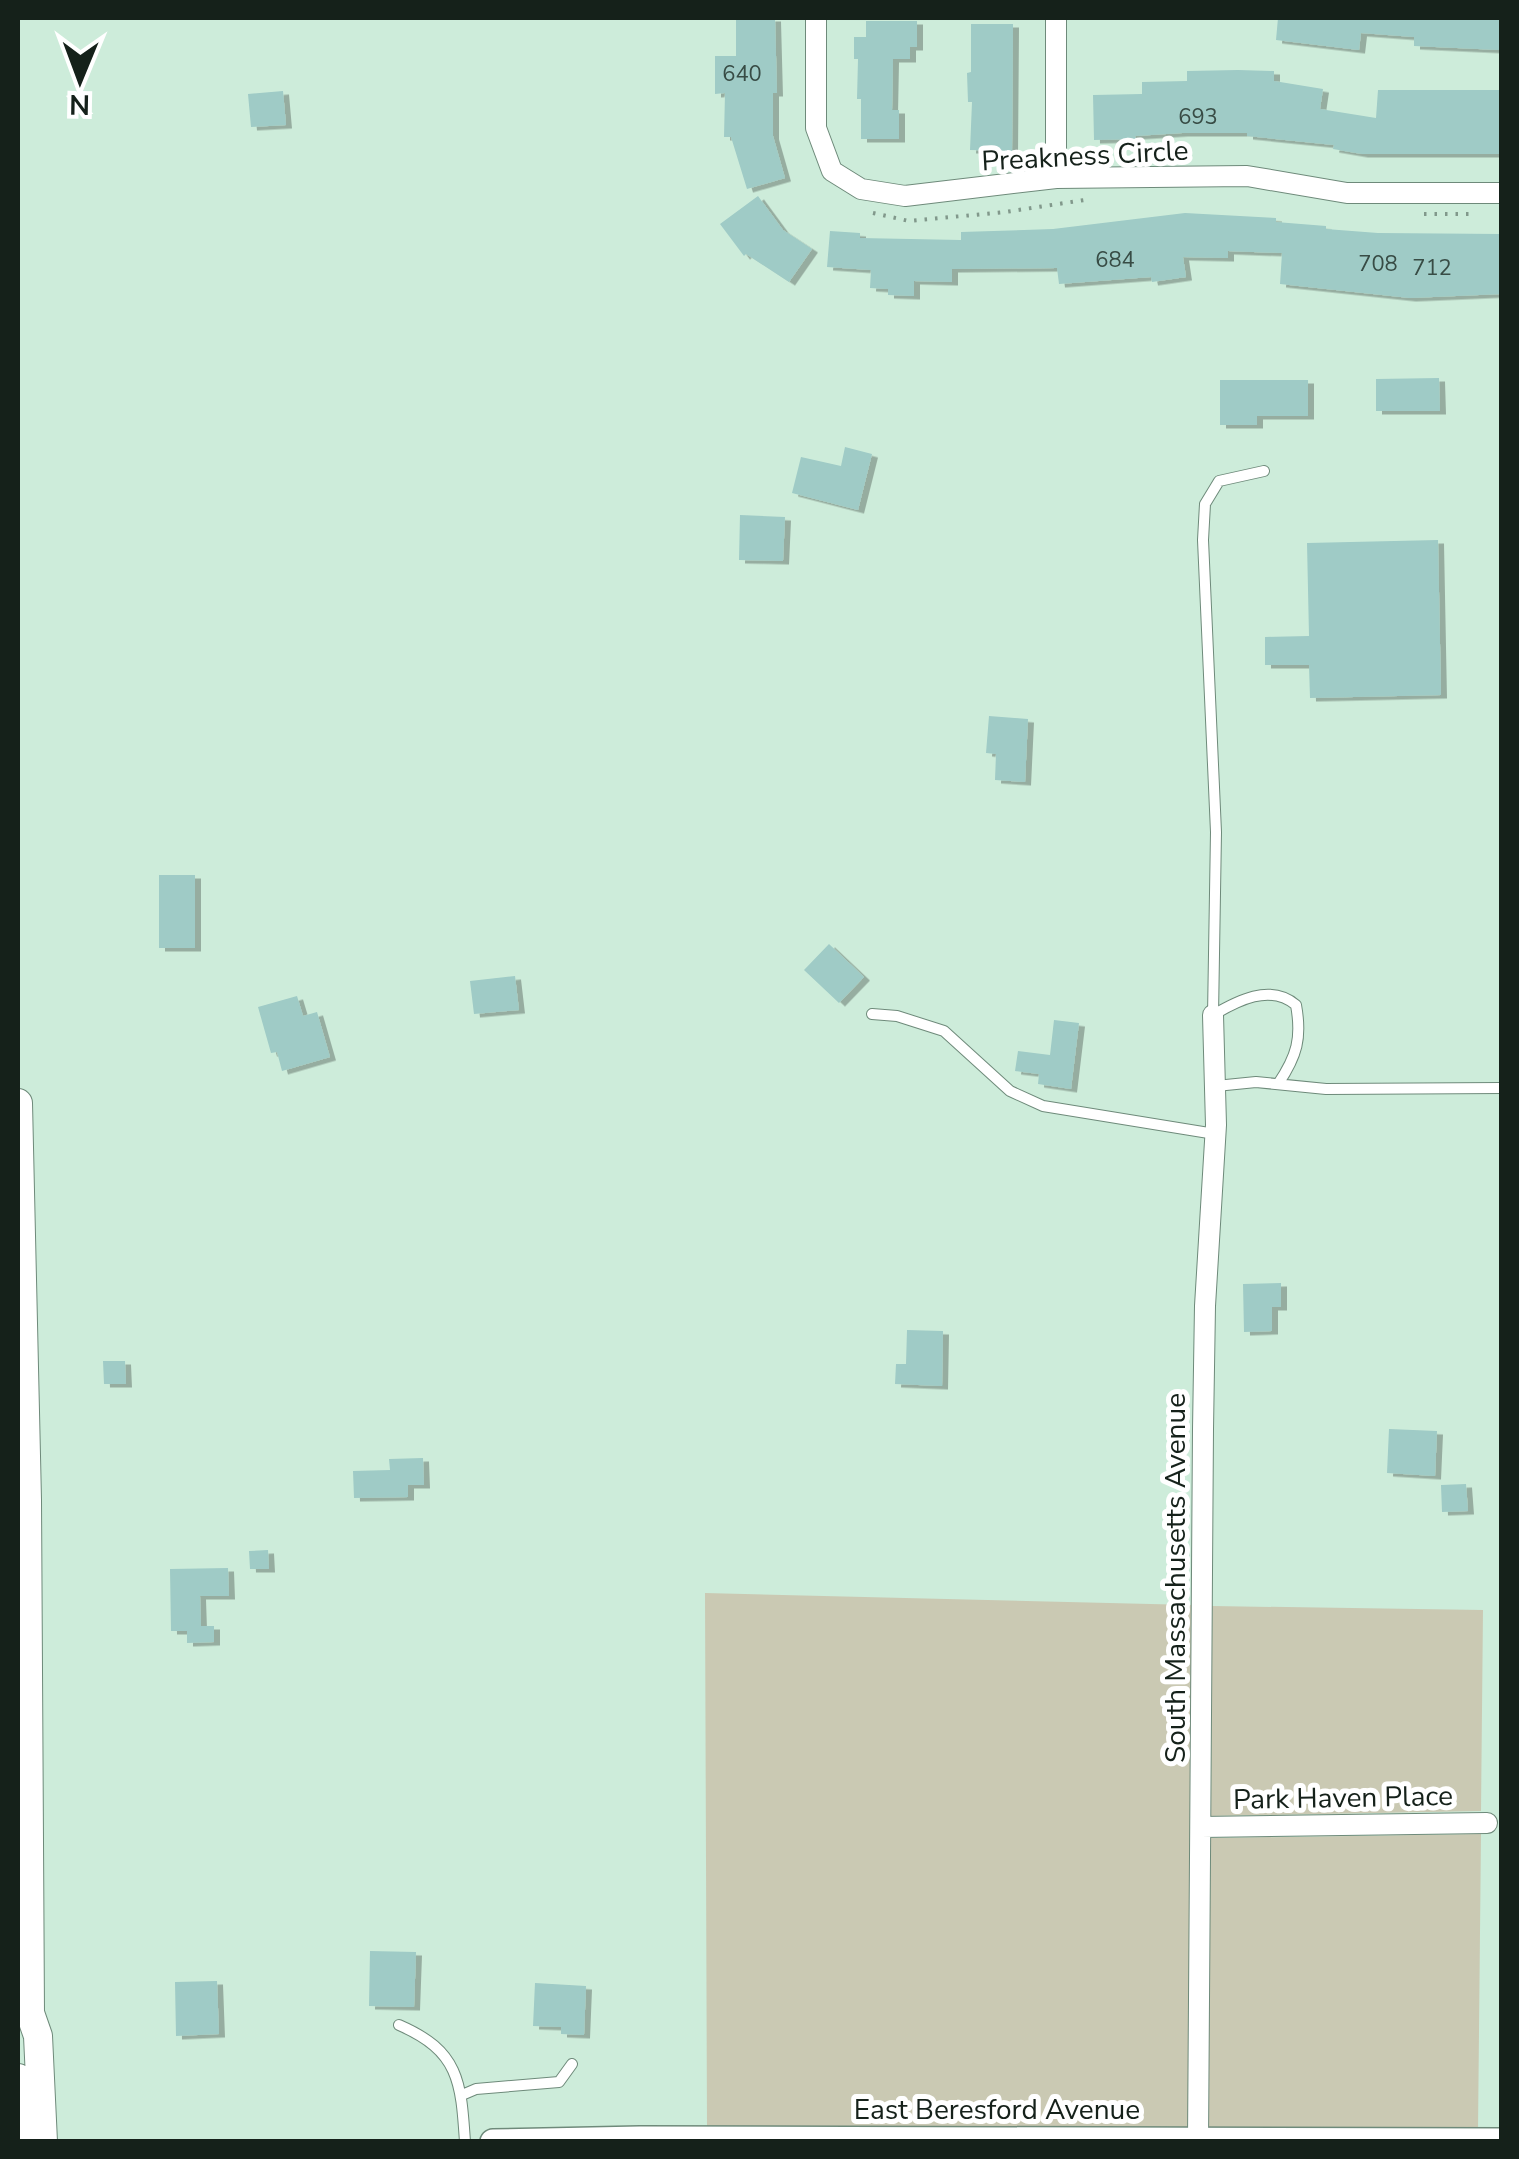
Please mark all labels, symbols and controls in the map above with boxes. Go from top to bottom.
north arrow [30,30,130,130]
house number: 640 [722,59,762,89]
text: N [69,85,90,123]
house number: 693 [1178,102,1218,132]
street label: Preakness Circle [981,132,1189,180]
house number: 684 [1095,245,1135,275]
house number: 708 [1358,249,1398,279]
house number: 712 [1412,253,1452,283]
street label: South Massachusetts Avenue [1157,1393,1195,1763]
street label: Park Haven Place [1233,1777,1453,1819]
street label: East Beresford Avenue [854,2091,1140,2129]

